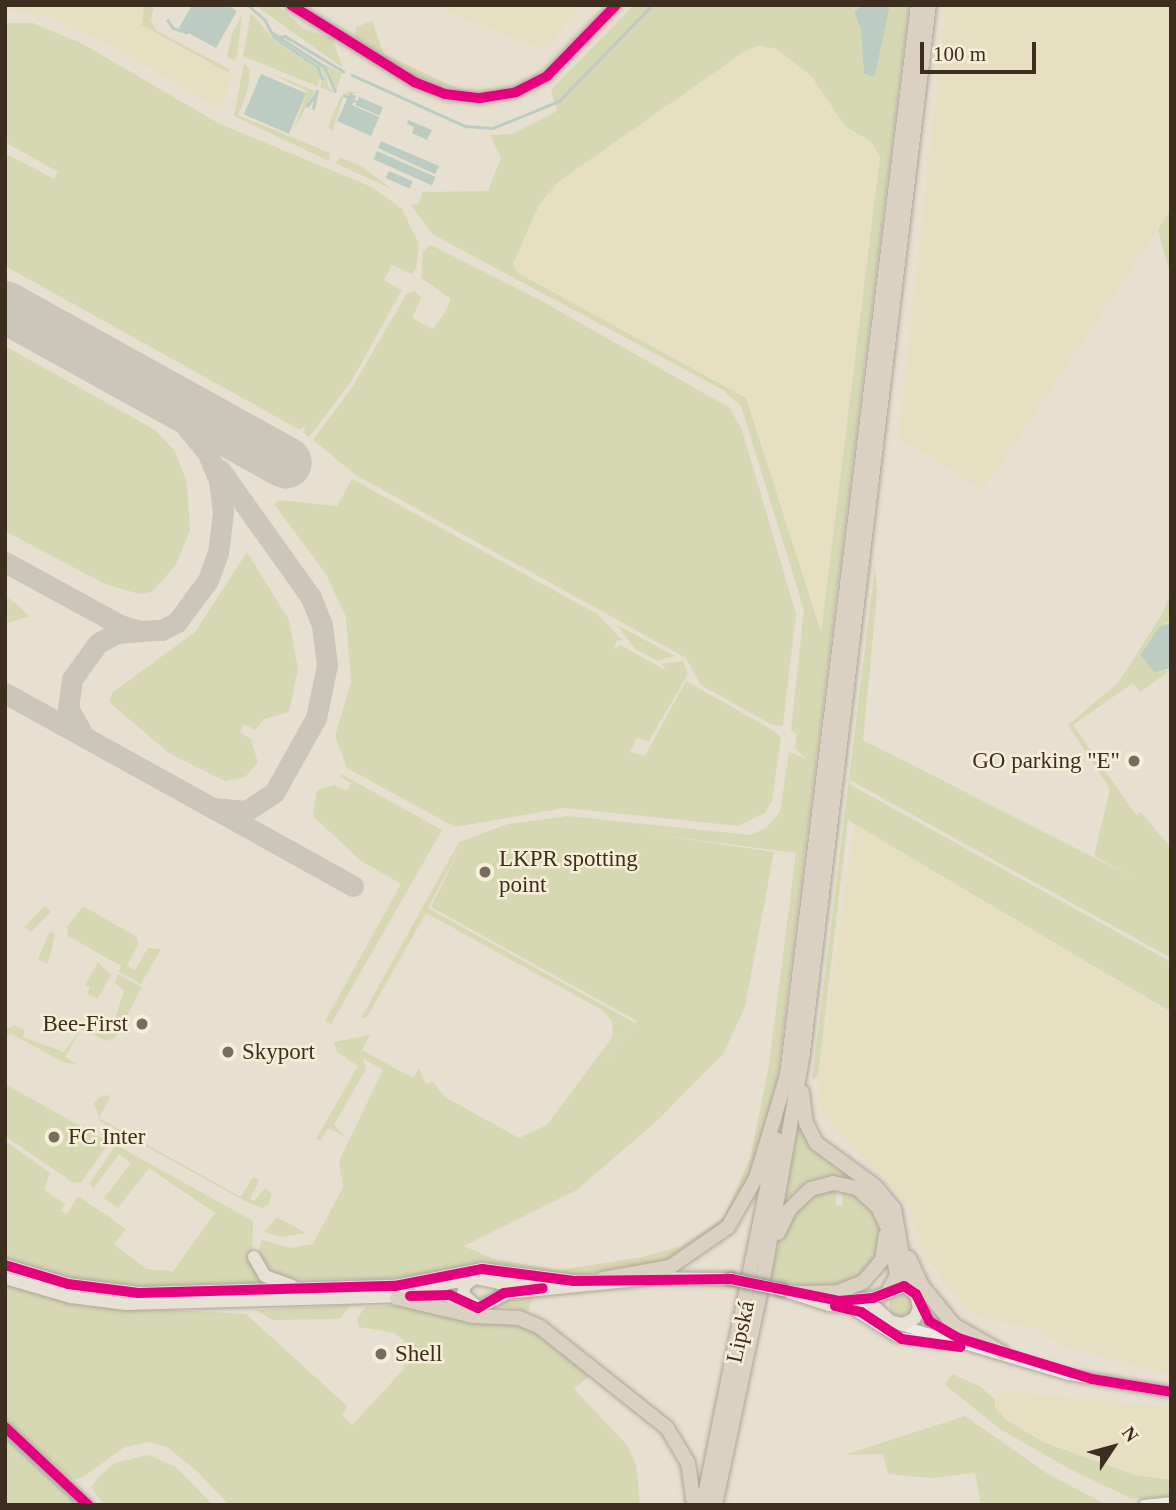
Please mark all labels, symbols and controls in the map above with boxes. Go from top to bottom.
scale bar [924,28,1040,72]
text: 100 m [933,42,986,66]
place label: GO parking "E" [972,747,1120,775]
marker: GO parking "E" [1126,753,1142,769]
place label: LKPR spotting point [499,845,638,899]
marker: LKPR spotting point [477,864,493,880]
place label: Bee-First [42,1010,128,1038]
marker: Bee-First [134,1016,150,1032]
place label: Skyport [242,1038,315,1066]
marker: Skyport [220,1044,236,1060]
place label: FC Inter [68,1123,145,1151]
marker: FC Inter [46,1129,62,1145]
street label: Lipská [721,1299,761,1365]
place label: Shell [395,1340,442,1368]
marker: Shell [373,1346,389,1362]
north arrow [1078,1412,1148,1482]
text: N [1118,1423,1143,1446]

